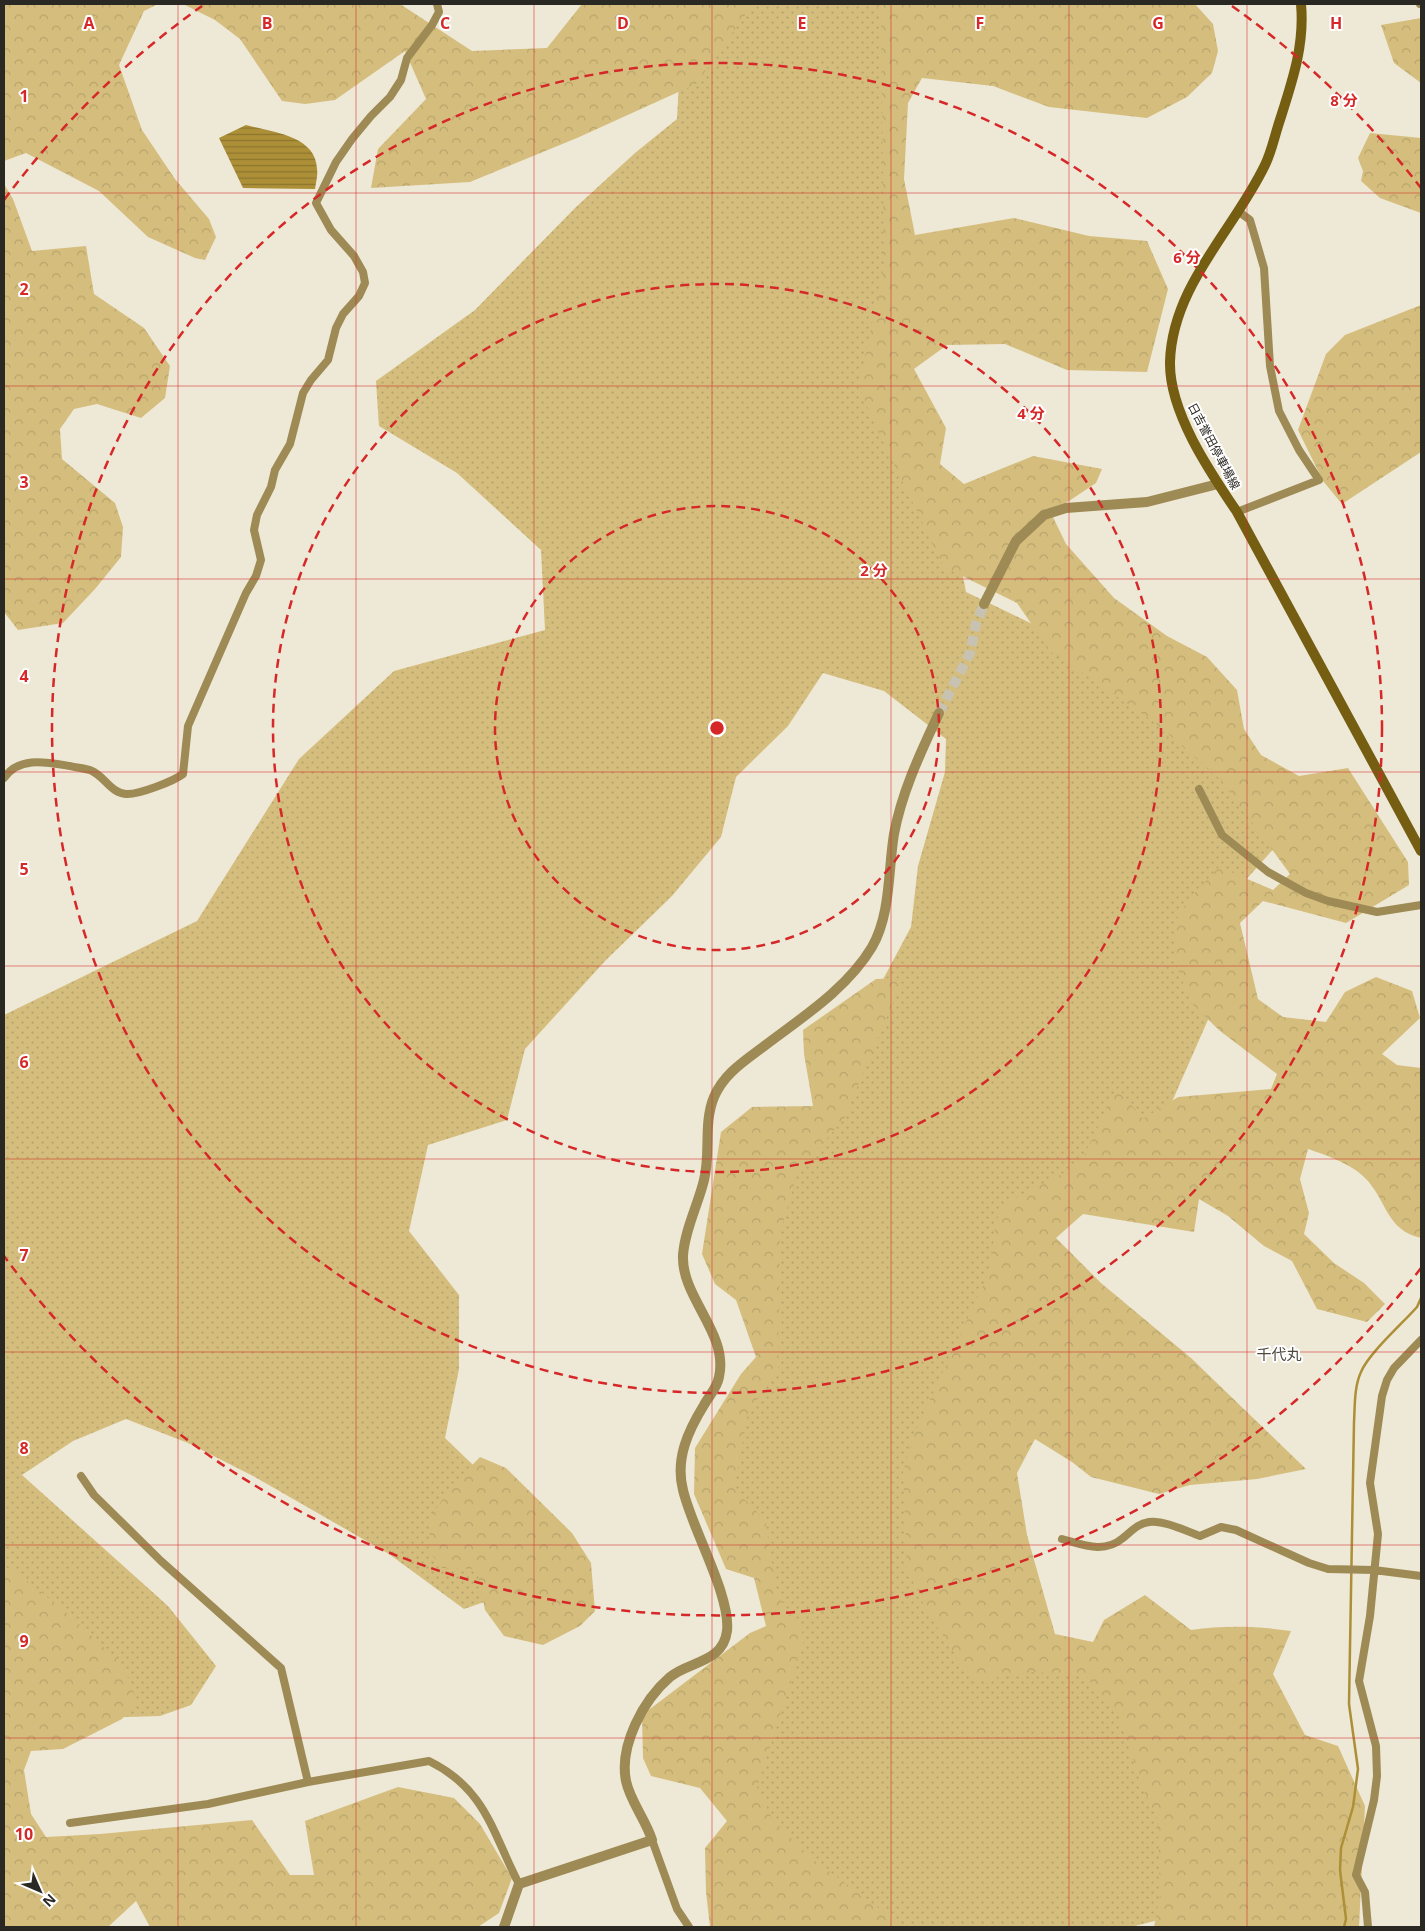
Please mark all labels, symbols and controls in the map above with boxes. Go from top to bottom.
text: A [83,12,95,34]
text: B [262,12,272,34]
text: C [440,12,450,34]
text: D [617,12,629,34]
text: E [798,12,807,34]
text: F [976,12,984,34]
text: G [1152,12,1164,34]
text: H [1330,12,1342,34]
text: 1 [19,85,29,107]
text: 8 分 [1330,90,1358,110]
text: 6 分 [1173,247,1201,267]
text: 2 [19,278,29,300]
street label: 日吉誉田停車場線 [1184,400,1244,492]
text: 4 分 [1017,403,1045,423]
text: 3 [19,471,29,493]
text: 2 分 [860,560,888,580]
text: 4 [19,665,29,687]
centre of rings [708,719,726,737]
text: 5 [19,858,29,880]
text: 6 [19,1051,29,1073]
text: 7 [19,1244,29,1266]
district label: 千代丸 [1256,1344,1302,1364]
text: 8 [19,1437,29,1459]
text: 9 [19,1630,29,1652]
text: 10 [15,1823,33,1845]
north arrow [15,1866,65,1916]
text: N [39,1890,60,1911]

